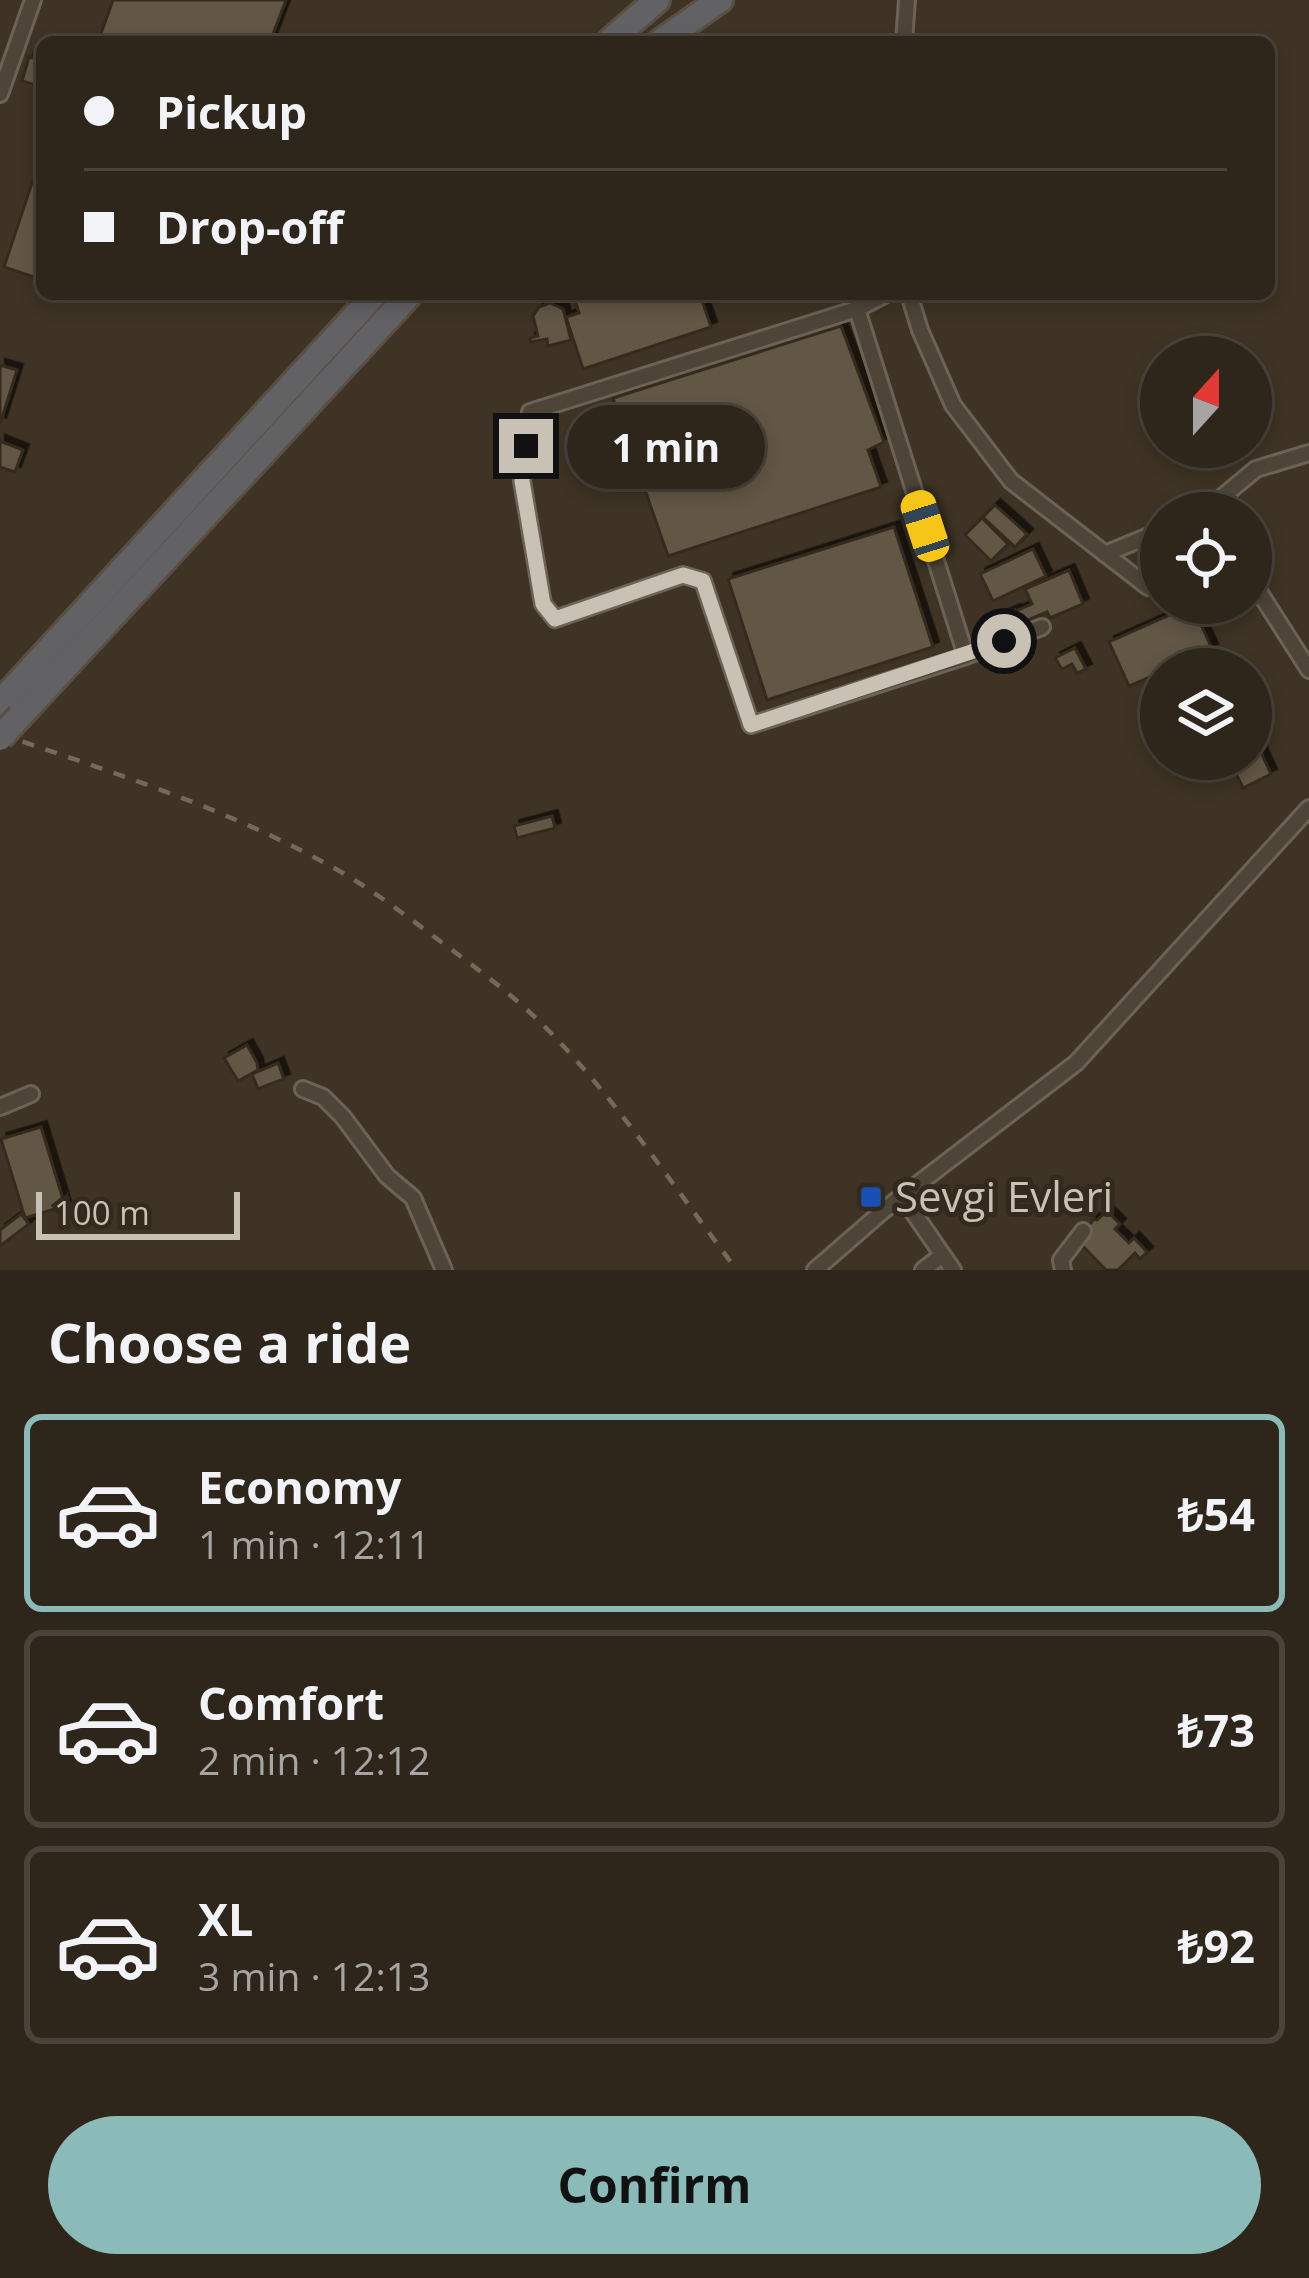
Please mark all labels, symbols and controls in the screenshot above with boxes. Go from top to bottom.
text: Pickup [156,81,307,142]
text: Drop-off [156,196,343,257]
north arrow [1140,336,1272,468]
map controls [1140,336,1272,780]
callout: 1 min [568,404,766,488]
route end [499,419,553,473]
text: 1 min [612,420,720,473]
car [897,486,953,566]
button: locate [1140,492,1272,624]
route start [977,614,1031,668]
button: layers [1140,648,1272,780]
place label: Sevgi Evleri [895,1167,1113,1224]
marker: Sevgi Evleri [858,1184,884,1210]
scale bar [36,1186,240,1239]
text: 100 m [54,1190,150,1235]
text: Choose a ride [48,1305,411,1379]
text: Economy [198,1456,401,1517]
icon: car [54,1459,162,1567]
text: ₺54 [1178,1483,1255,1544]
text: 1 min · 12:11 [198,1517,430,1570]
text: Comfort [198,1672,384,1733]
icon: car [54,1675,162,1783]
text: ₺73 [1178,1699,1255,1760]
text: 2 min · 12:12 [198,1733,430,1786]
text: XL [198,1888,253,1949]
icon: car [54,1891,162,1999]
text: ₺92 [1178,1915,1255,1976]
text: 3 min · 12:13 [198,1949,430,2002]
button: Confirm [48,2116,1261,2254]

